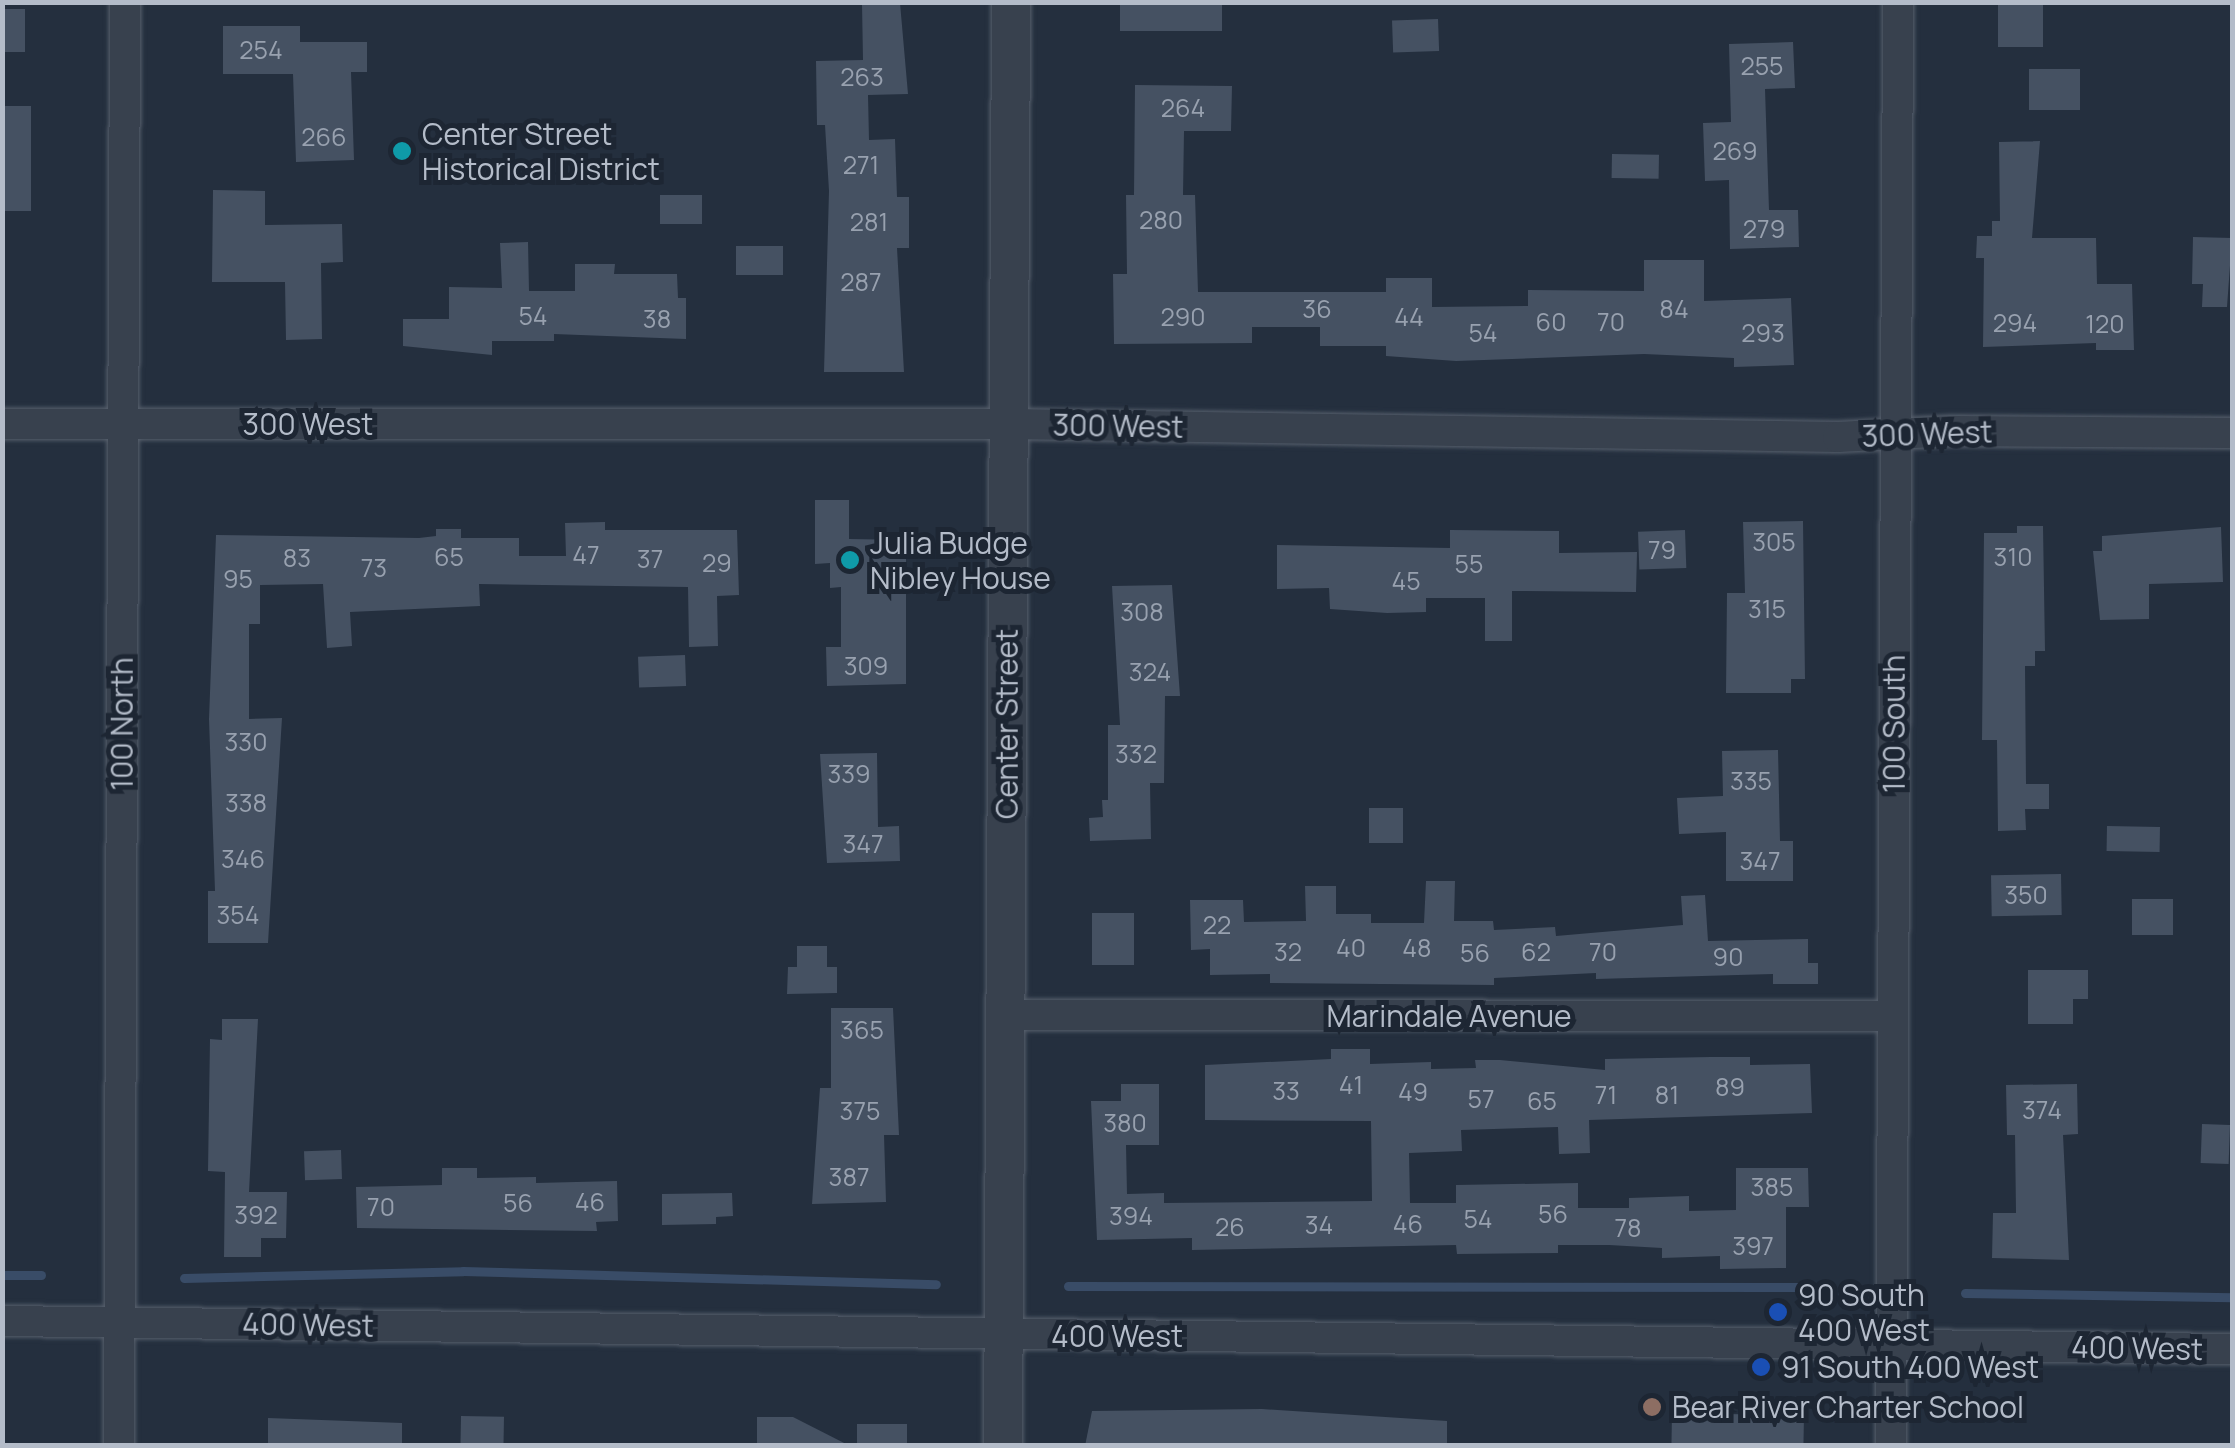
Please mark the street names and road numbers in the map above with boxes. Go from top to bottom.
street label: 300 West [243,406,373,442]
street label: 300 West [1052,407,1184,445]
street label: 300 West [1861,414,1993,454]
street label: Center Street [989,629,1025,819]
street label: 100 South [1876,655,1912,793]
street label: 100 North [104,657,140,791]
street label: Marindale Avenue [1326,998,1572,1034]
street label: 400 West [242,1306,374,1344]
street label: 400 West [1051,1318,1183,1354]
street label: 400 West [2071,1329,2203,1367]

